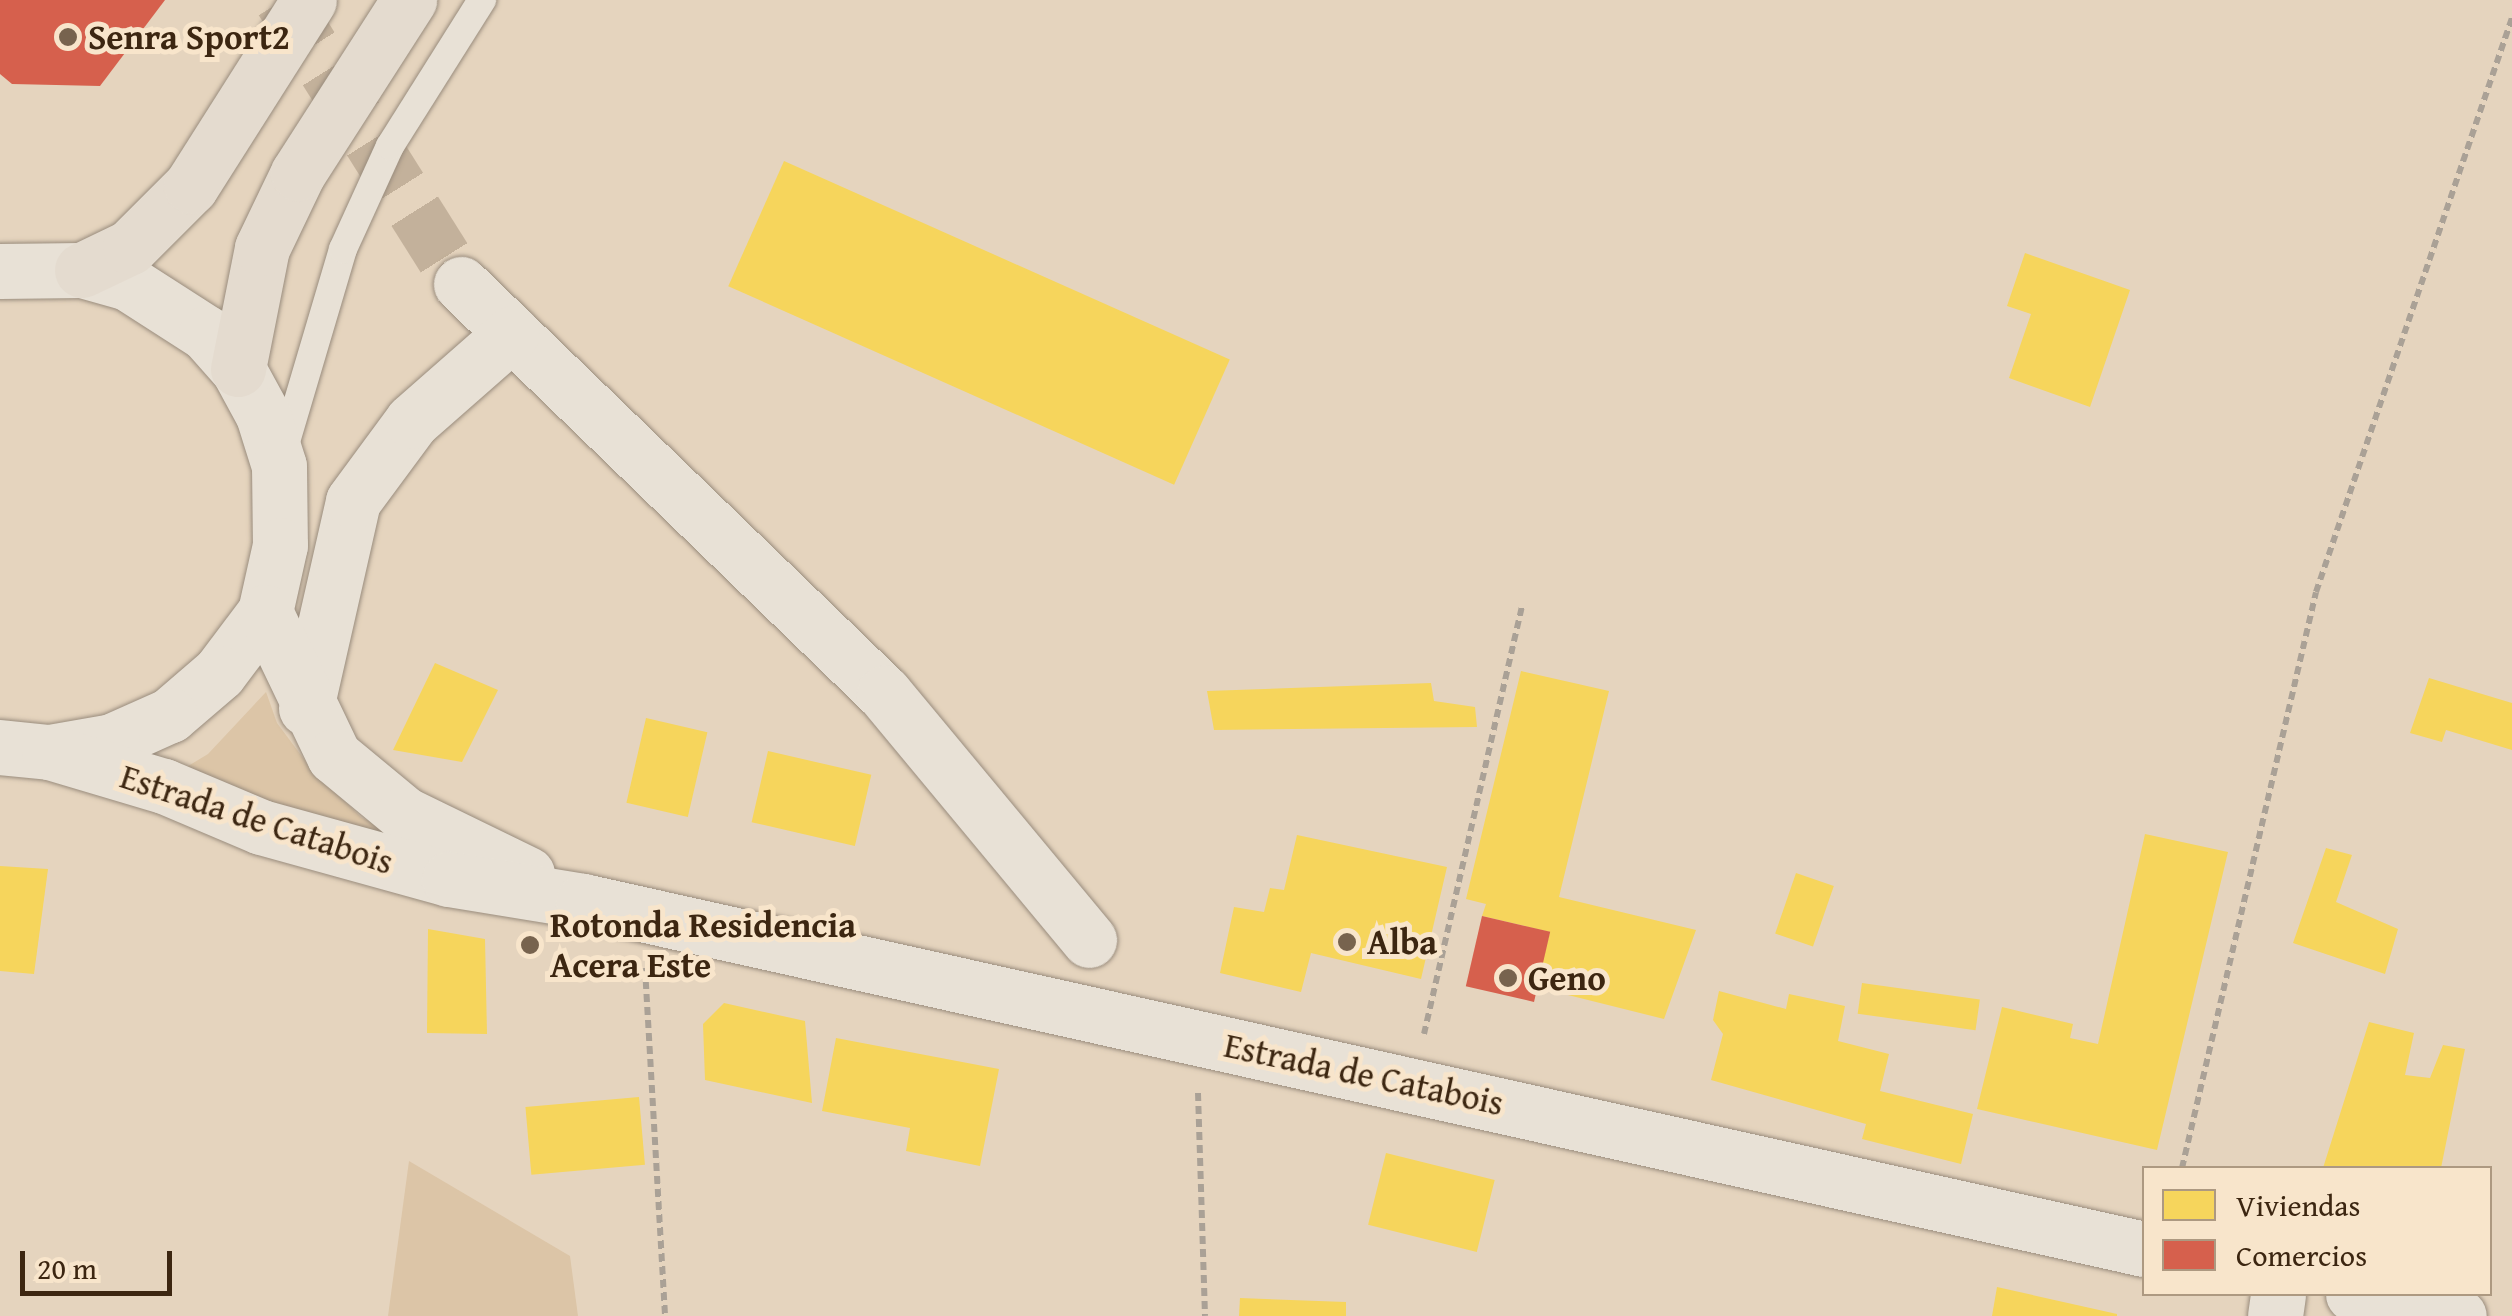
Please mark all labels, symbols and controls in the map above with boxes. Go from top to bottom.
place label: Senra Sport2 [88,16,290,58]
marker: Senra Sport2 [57,26,79,48]
street label: Estrada de Catabois [115,755,399,883]
place label: Rotonda Residencia Acera Este [550,904,856,986]
place label: Alba [1367,921,1437,963]
marker: Alba [1336,931,1358,953]
marker: Rotonda Residencia Acera Este [519,934,541,956]
place label: Geno [1528,957,1606,999]
marker: Geno [1497,967,1519,989]
street label: Estrada de Catabois [1221,1024,1507,1124]
legend [2142,1166,2492,1296]
text: Viviendas [2236,1183,2360,1227]
scale bar [25,1231,178,1293]
text: Comercios [2236,1233,2367,1277]
text: 20 m [37,1246,97,1290]

